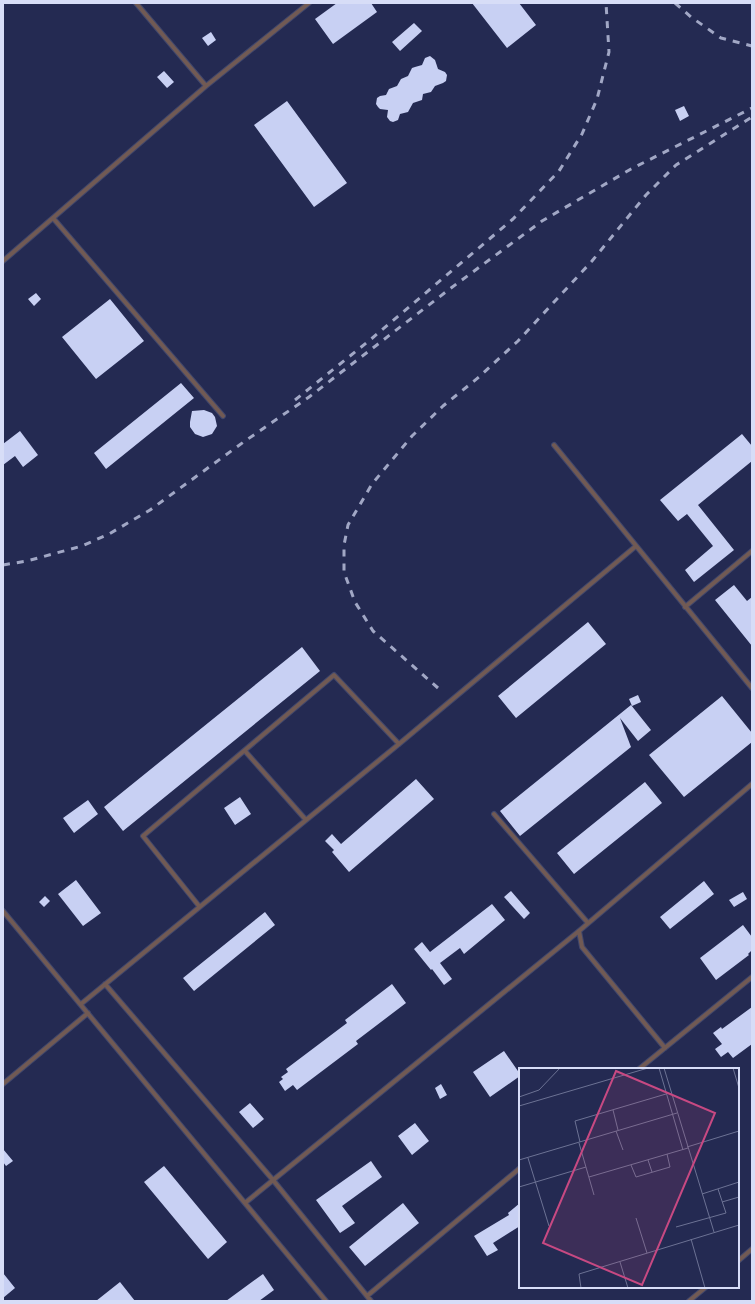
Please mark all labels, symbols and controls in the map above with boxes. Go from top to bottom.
inset map [519,1068,739,1288]

